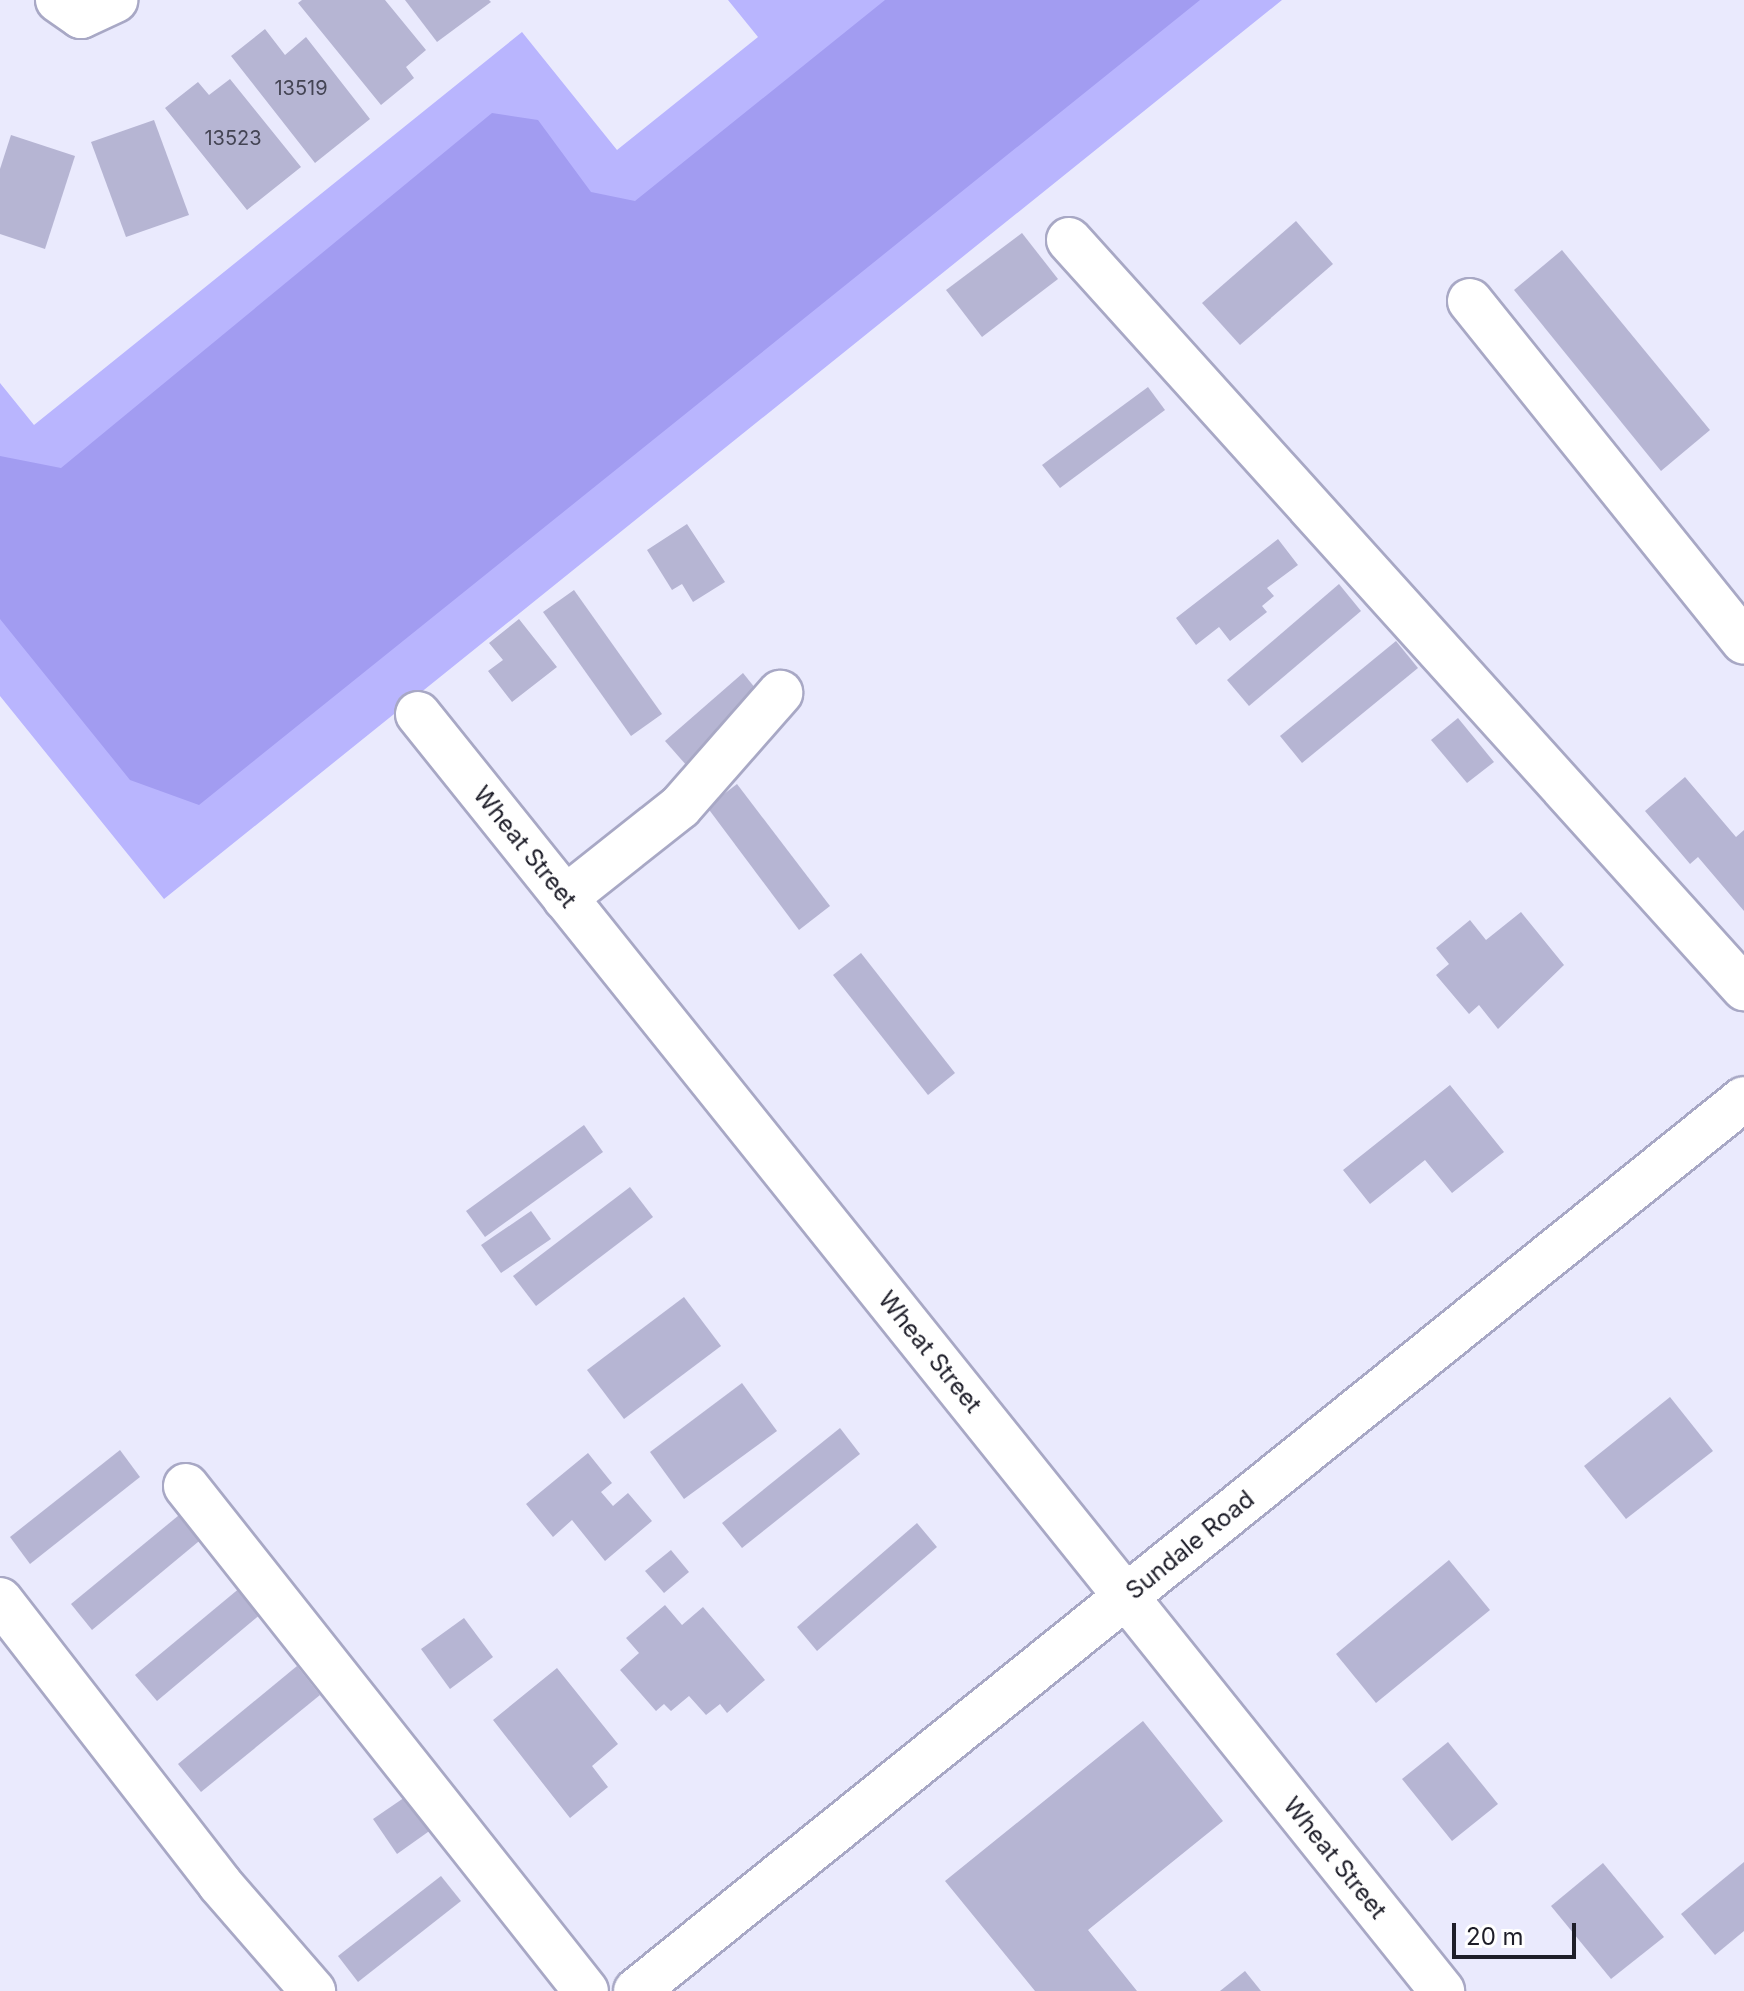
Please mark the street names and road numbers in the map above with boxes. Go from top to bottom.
street label: Wheat Street [467,780,583,914]
street label: Wheat Street [872,1285,988,1419]
street label: Sundale Road [1120,1485,1260,1605]
street label: Wheat Street [1277,1791,1393,1925]

